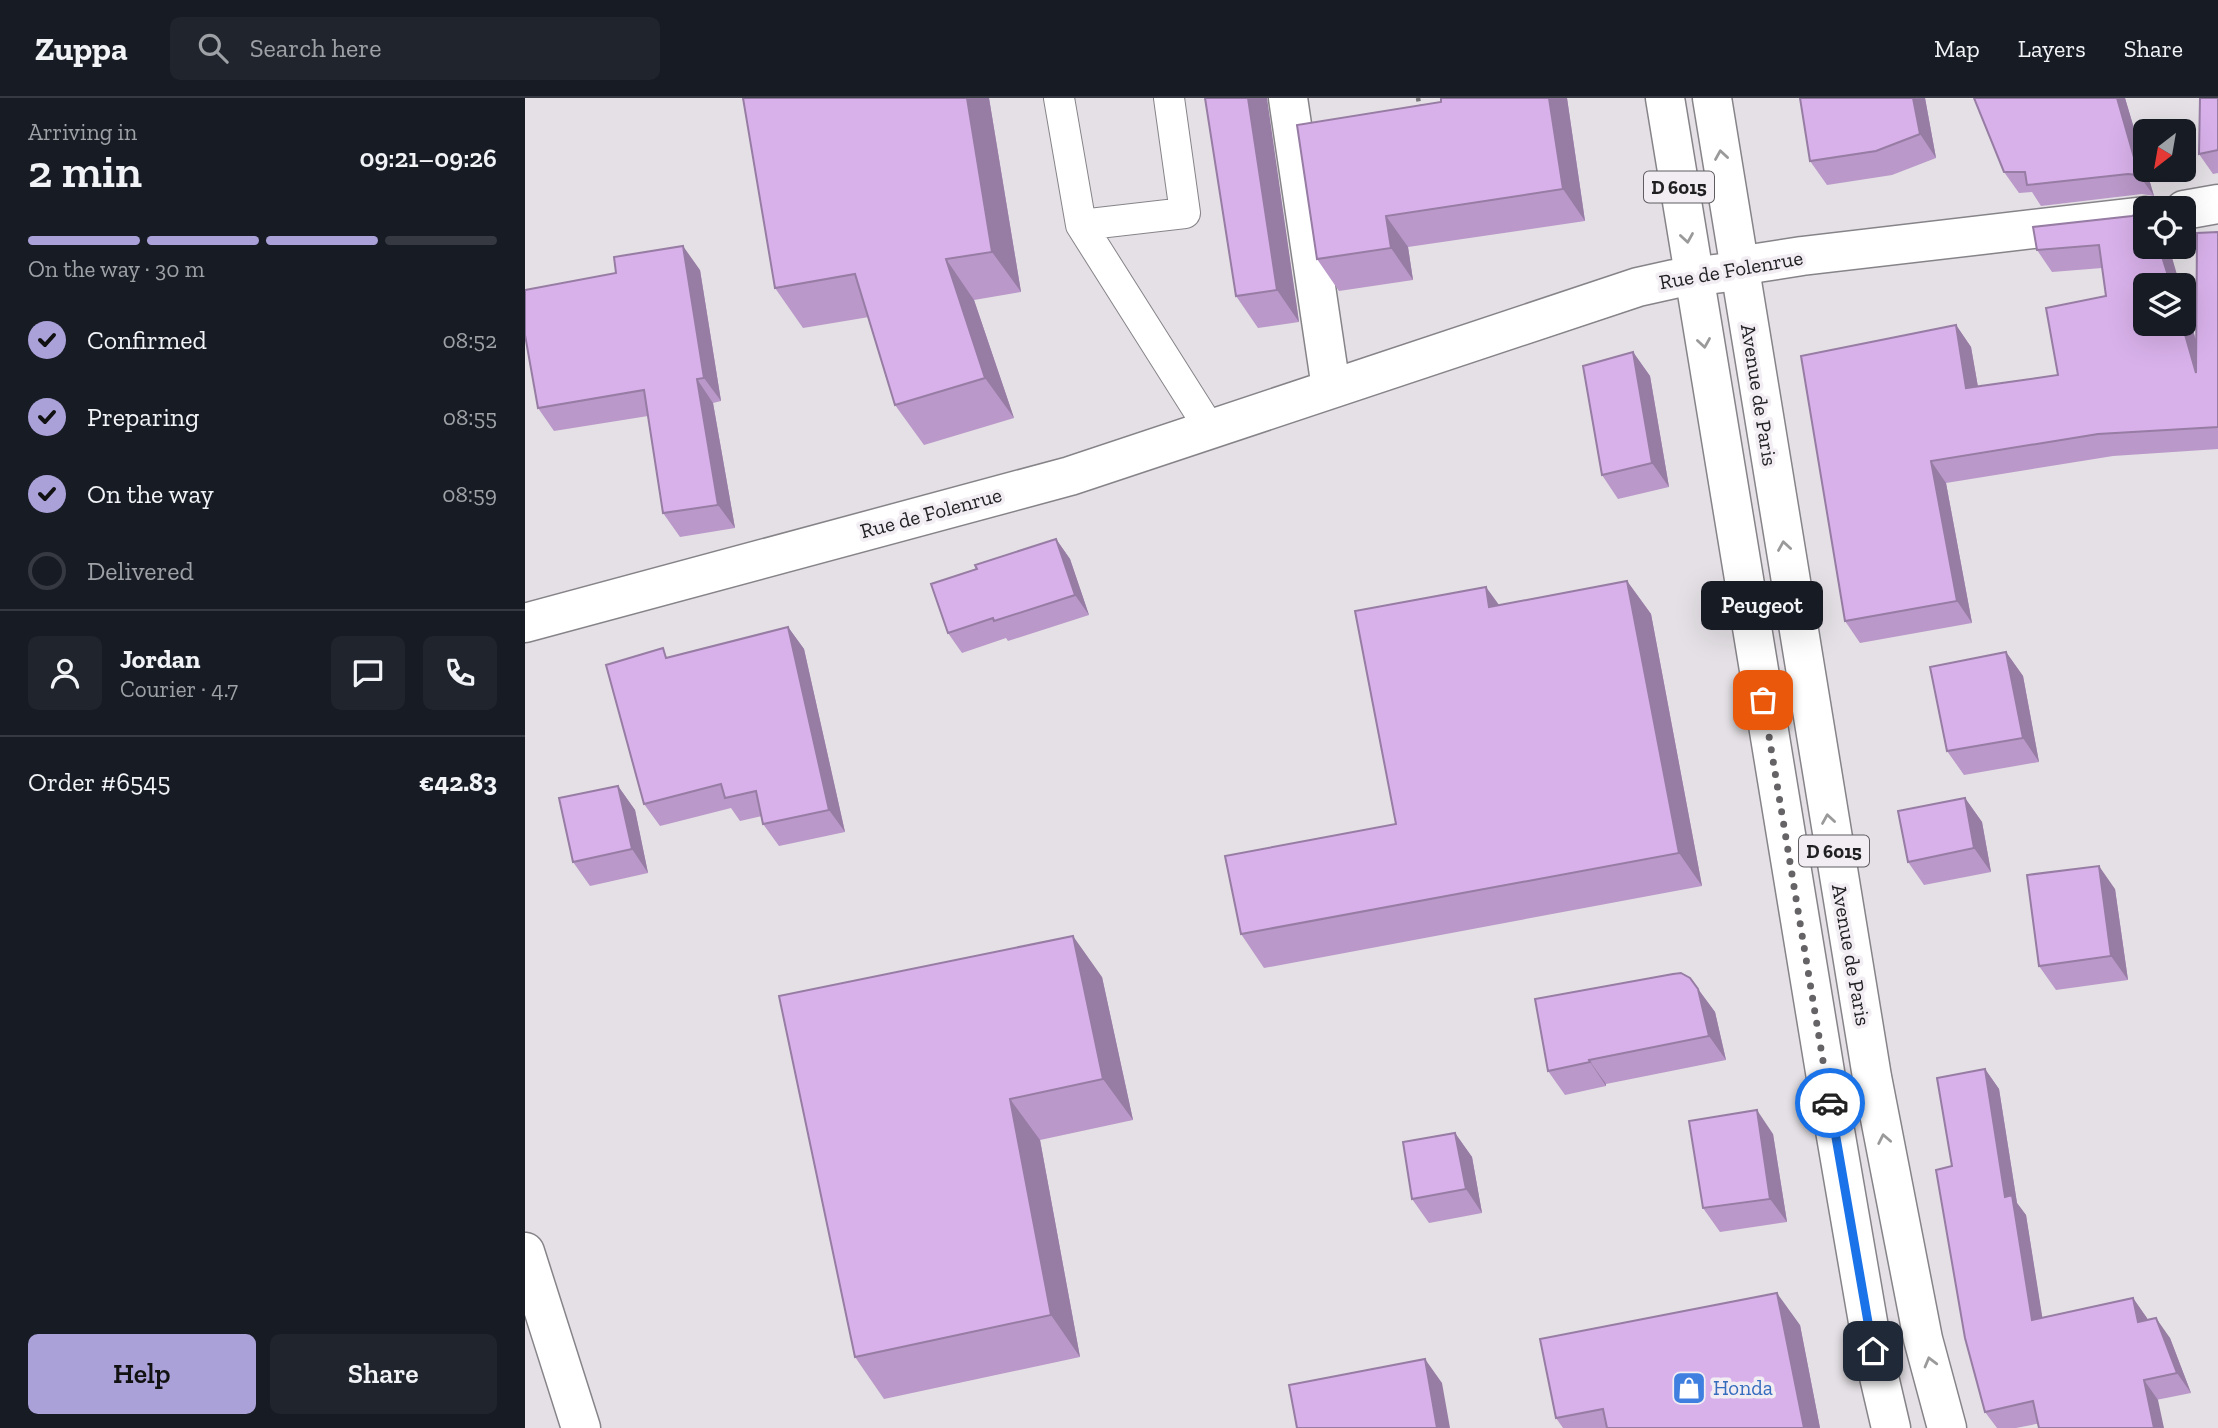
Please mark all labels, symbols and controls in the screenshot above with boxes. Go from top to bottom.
search box [170,17,660,80]
text: Zuppa [35,29,128,68]
icon: search [194,29,232,67]
text: Search here [250,32,381,64]
text: Map [1934,34,1980,63]
text: Layers [2018,34,2086,63]
text: Share [2124,34,2183,63]
text: Arriving in [28,118,137,146]
north arrow [2133,119,2196,182]
map controls [2133,119,2196,336]
text: 09:21–09:26 [359,142,497,174]
text: 2 min [28,144,142,199]
one-way arrow [1714,149,1729,161]
road number: D 6015 [1644,172,1714,202]
button: locate [2133,196,2196,259]
one-way arrow [1679,232,1694,244]
street label: Rue de Folenrue [1657,245,1805,294]
text: On the way · 30 m [28,255,205,283]
button: layers [2133,273,2196,336]
icon: check [28,321,66,359]
street label: Avenue de Paris [1736,322,1783,468]
text: Confirmed [87,324,207,356]
text: 08:52 [443,326,497,354]
one-way arrow [1696,338,1711,349]
icon: check [28,398,66,436]
text: Preparing [87,401,199,433]
text: 08:55 [443,403,497,431]
icon: check [28,475,66,513]
text: On the way [87,478,214,510]
text: 08:59 [442,480,497,508]
street label: Rue de Folenrue [857,482,1005,543]
one-way arrow [1777,540,1792,552]
text: Delivered [87,555,194,587]
callout: Peugeot [1702,581,1824,630]
text: Peugeot [1721,591,1803,619]
button: person [28,636,102,710]
button: chat [331,636,405,710]
button: phone [423,636,497,710]
text: Jordan [120,643,200,675]
pin [1733,670,1793,730]
text: Courier · 4.7 [120,675,238,703]
icon: bag [1744,681,1782,719]
text: Order #6545 [28,766,171,798]
text: €42.83 [419,766,497,798]
one-way arrow [1821,813,1836,825]
road number: D 6015 [1799,836,1869,866]
street label: Avenue de Paris [1827,882,1876,1028]
courier [1795,1068,1865,1138]
icon: car [1811,1084,1849,1122]
one-way arrow [1878,1133,1893,1145]
pin [1843,1321,1903,1381]
icon: home [1854,1332,1892,1370]
button: Help [28,1334,256,1414]
button: Share [270,1334,497,1414]
one-way arrow [1923,1356,1938,1368]
shop icon: Honda [1670,1369,1708,1407]
place label: Honda [1713,1375,1773,1400]

